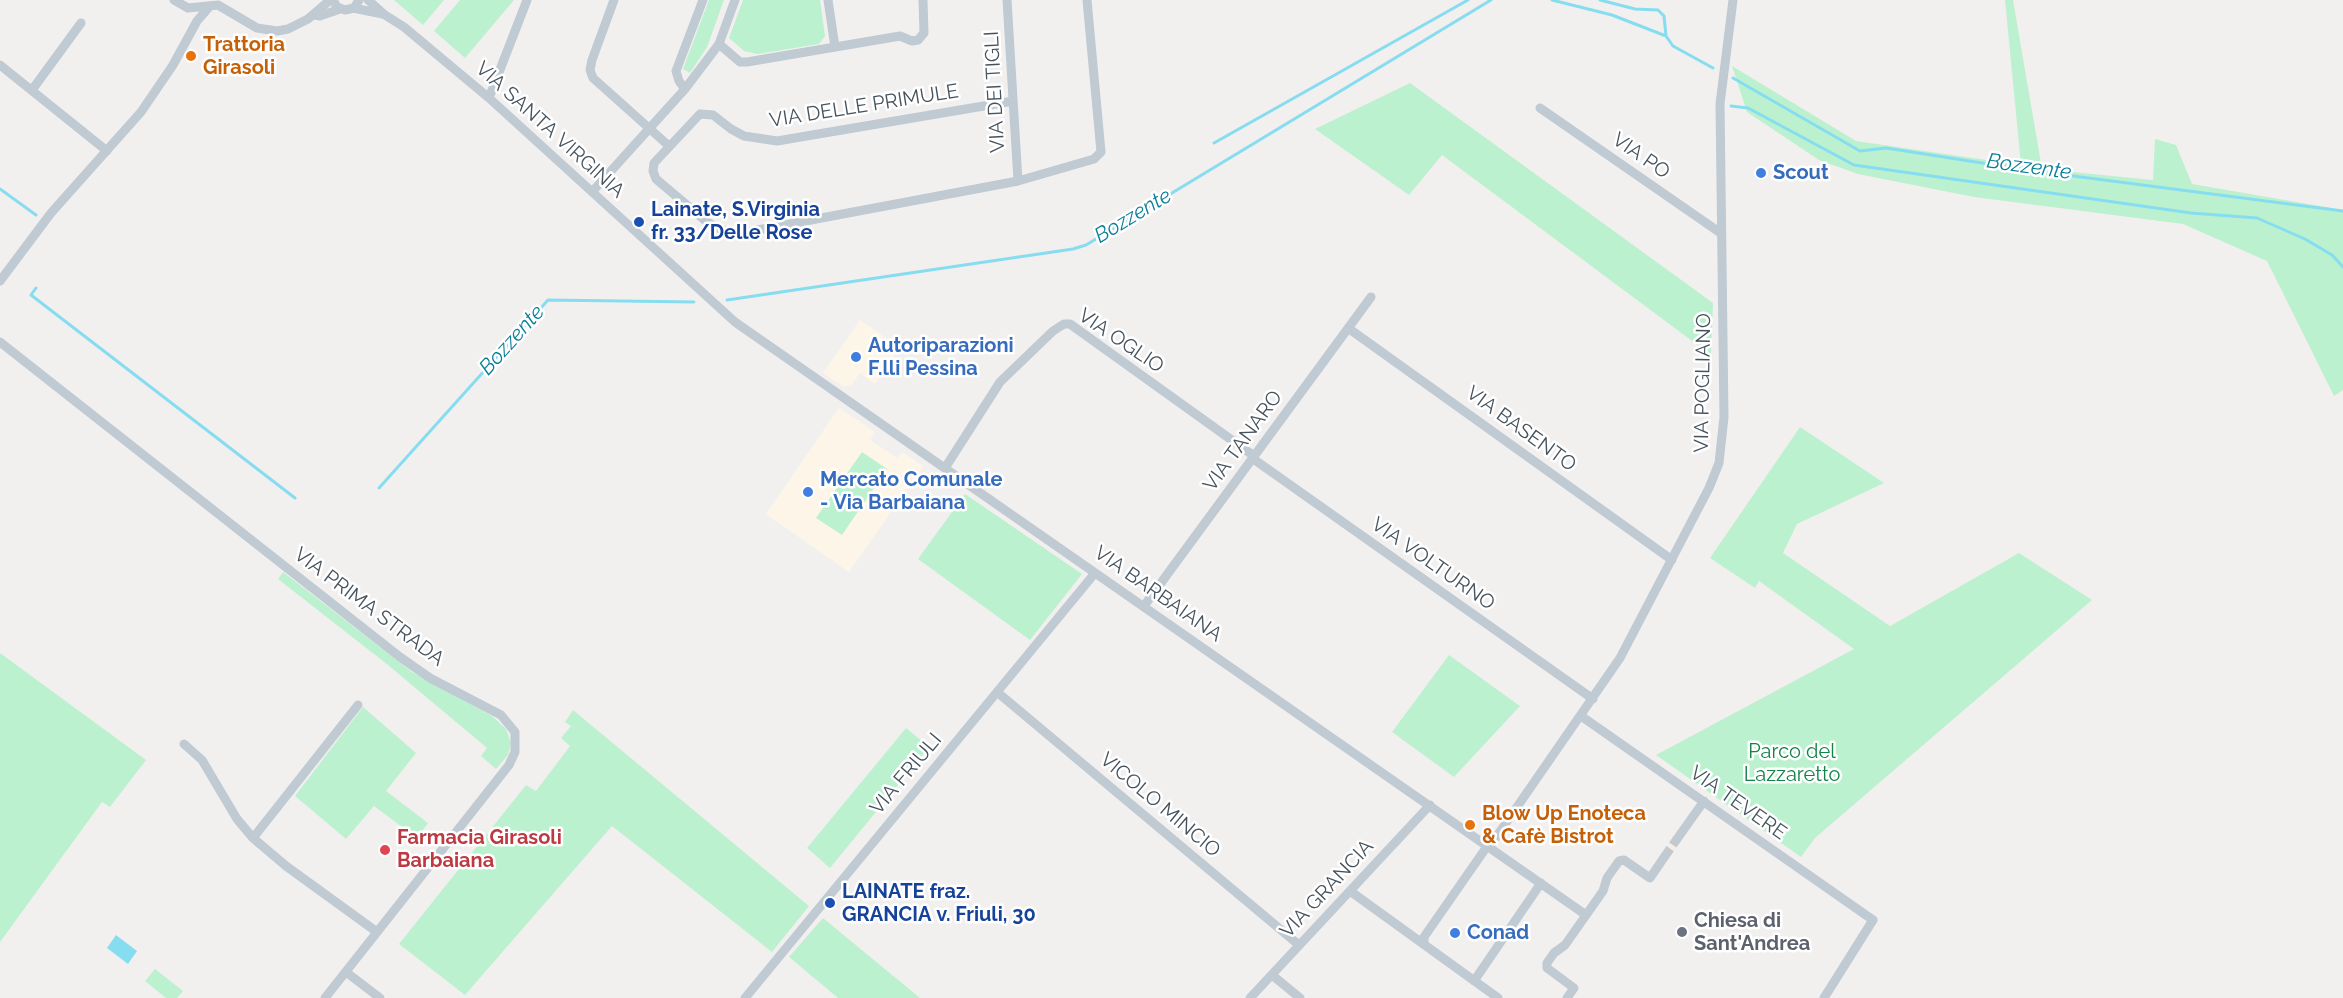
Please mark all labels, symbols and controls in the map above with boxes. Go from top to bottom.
street label: VIA DEI TIGLI [980,31,1010,153]
place label: Trattoria Girasoli [203,33,285,80]
marker: Trattoria Girasoli [184,49,198,63]
street label: VIA SANTA VIRGINIA [471,57,629,203]
street label: VIA DELLE PRIMULE [768,79,960,133]
street label: VIA PO [1608,128,1674,184]
water label: Bozzente [1985,149,2073,185]
place label: Scout [1773,161,1829,185]
marker: Scout [1754,166,1768,180]
water label: Bozzente [1090,183,1176,249]
place label: Lainate, S.Virginia fr. 33/Delle Rose [651,198,820,245]
marker: Lainate, S.Virginia fr. 33/Delle Rose [632,215,646,229]
water label: Bozzente [474,300,550,380]
street label: VIA OGLIO [1074,304,1168,378]
street label: VIA POGLIANO [1690,313,1716,453]
place label: Autoriparazioni F.lli Pessina [868,334,1014,381]
marker: Autoriparazioni F.lli Pessina [849,350,863,364]
street label: VIA BASENTO [1461,381,1581,477]
street label: VIA TANARO [1198,386,1288,496]
place label: Mercato Comunale - Via Barbaiana [820,468,1002,515]
marker: Mercato Comunale - Via Barbaiana [801,485,815,499]
street label: VIA VOLTURNO [1367,512,1499,616]
street label: VIA BARBAIANA [1089,541,1227,647]
street label: VIA PRIMA STRADA [289,543,449,671]
street label: VIA FRIULI [865,728,947,820]
park label: Parco del Lazzaretto [1744,740,1840,787]
street label: VICOLO MINCIO [1095,748,1225,862]
street label: VIA TEVERE [1685,761,1791,845]
place label: Blow Up Enoteca & Cafè Bistrot [1482,802,1646,849]
marker: Blow Up Enoteca & Cafè Bistrot [1463,818,1477,832]
place label: Farmacia Girasoli Barbaiana [397,826,562,873]
street label: VIA GRANCIA [1275,835,1379,943]
marker: Farmacia Girasoli Barbaiana [378,843,392,857]
place label: LAINATE fraz. GRANCIA v. Friuli, 30 [842,880,1036,927]
marker: LAINATE fraz. GRANCIA v. Friuli, 30 [823,896,837,910]
place label: Chiesa di Sant'Andrea [1694,909,1810,956]
place label: Conad [1467,921,1529,945]
marker: Chiesa di Sant'Andrea [1675,925,1689,939]
marker: Conad [1448,926,1462,940]

